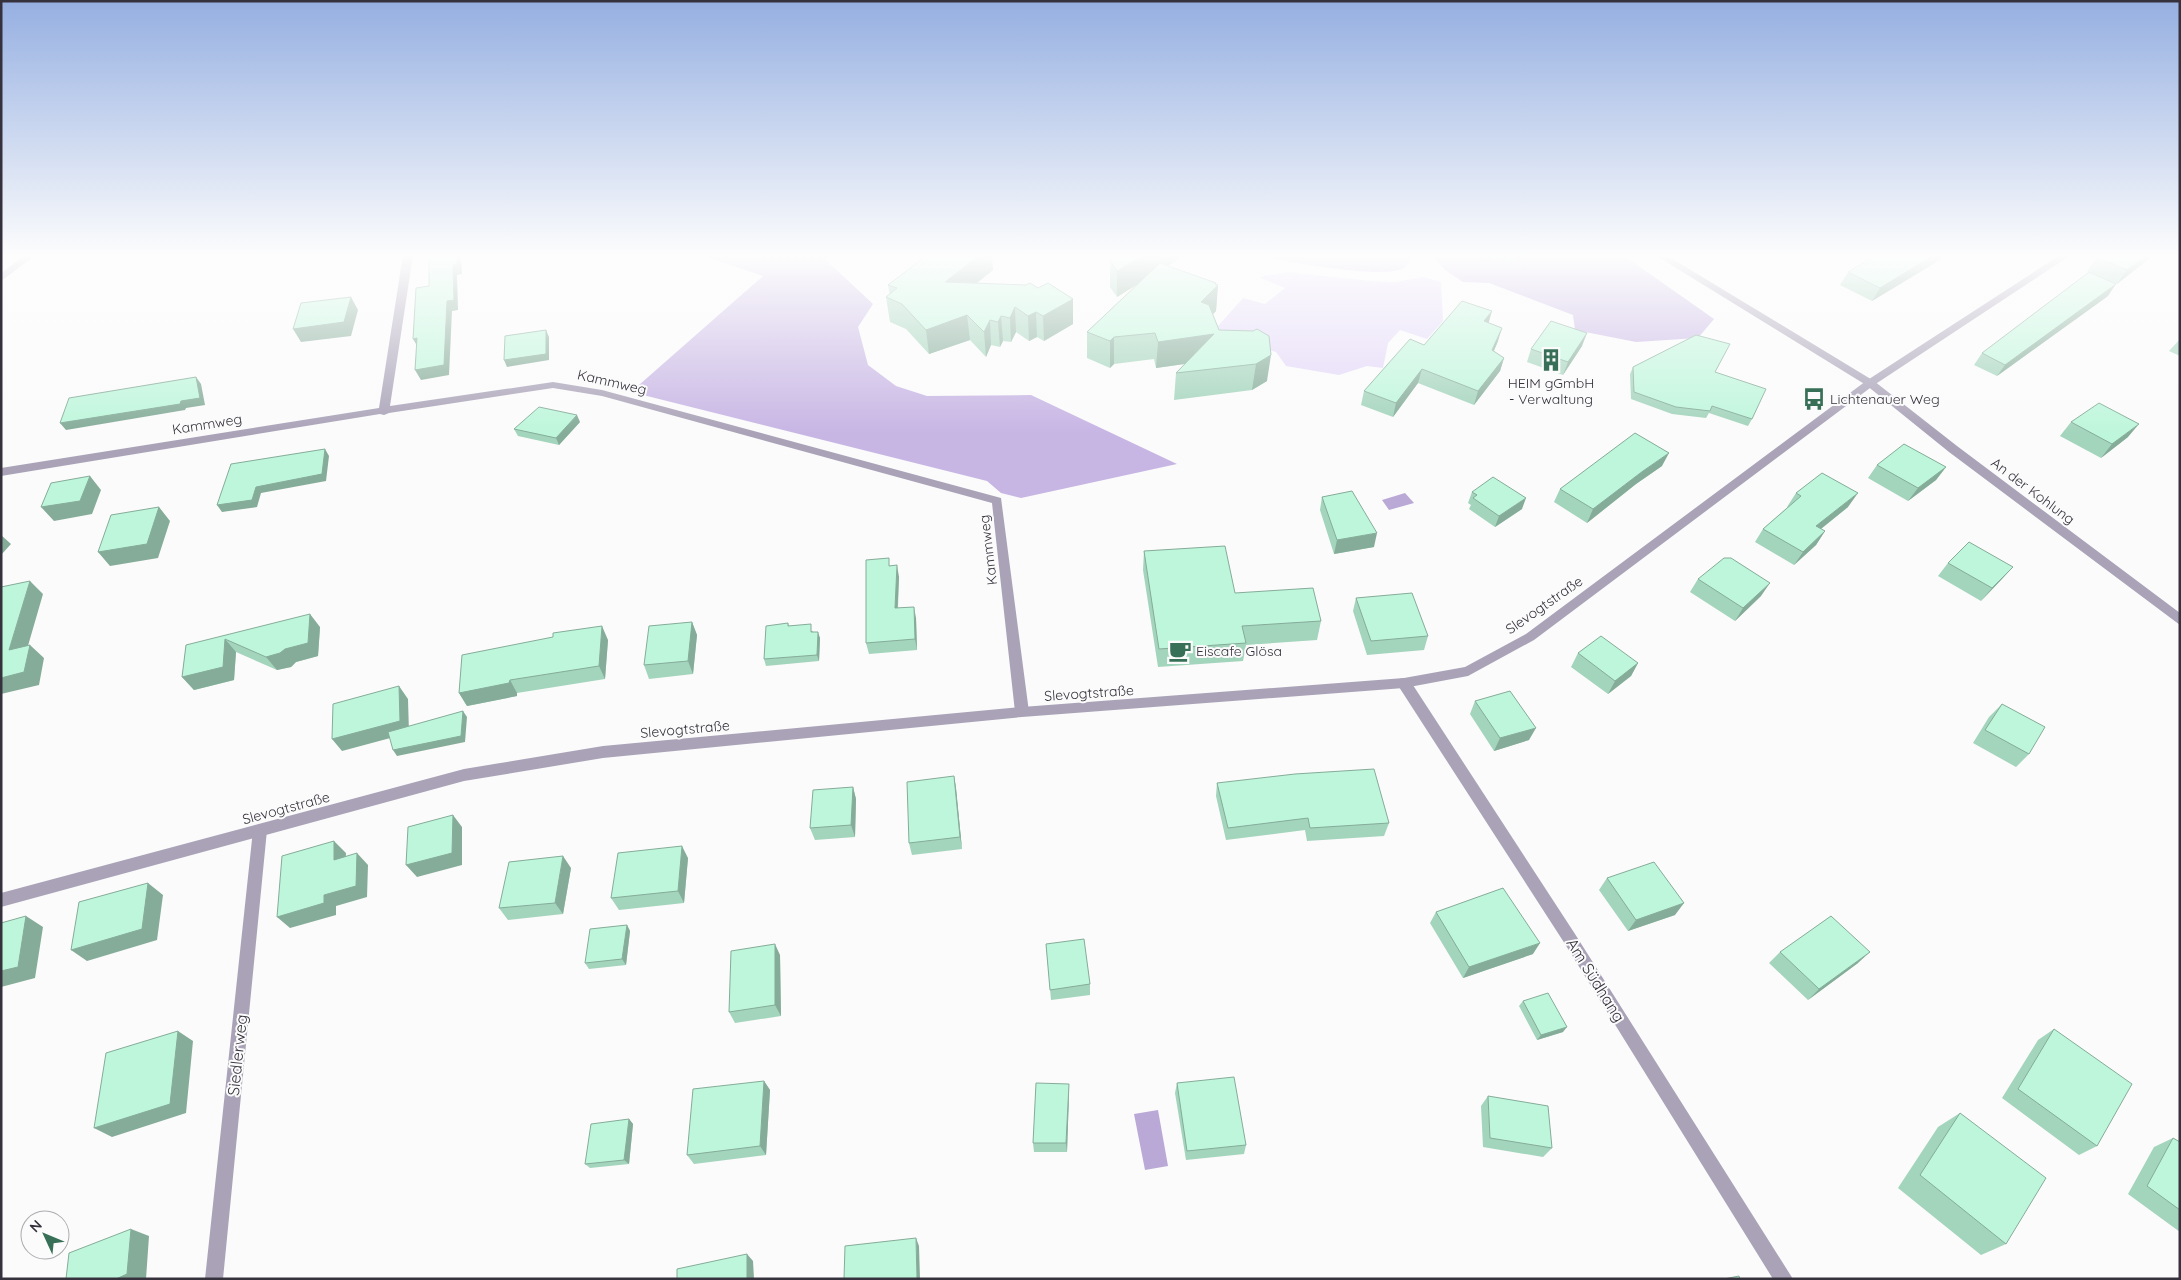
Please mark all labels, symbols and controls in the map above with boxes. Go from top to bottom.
building icon: HEIM gGmbH - Verwaltung [1538,347,1564,373]
street label: Kammweg [576,365,648,399]
place label: HEIM gGmbH - Verwaltung [1508,374,1594,408]
bus stop icon: Lichtenauer Weg [1801,386,1827,412]
place label: Lichtenauer Weg [1830,390,1940,408]
street label: Kammweg [171,410,243,438]
street label: An der Kohlung [1988,454,2078,528]
street label: Kammweg [975,514,1001,586]
street label: Slevogtstraße [1502,572,1586,638]
cafe icon: Eiscafe Glösa [1167,638,1193,664]
place label: Eiscafe Glösa [1196,642,1282,660]
street label: Slevogtstraße [1044,681,1134,705]
street label: Slevogtstraße [640,716,731,742]
street label: Slevogtstraße [240,788,332,828]
street label: Am Südhang [1562,934,1630,1026]
street label: Siedlerweg [223,1013,251,1097]
north arrow [20,1210,70,1260]
text: N [26,1216,46,1236]

